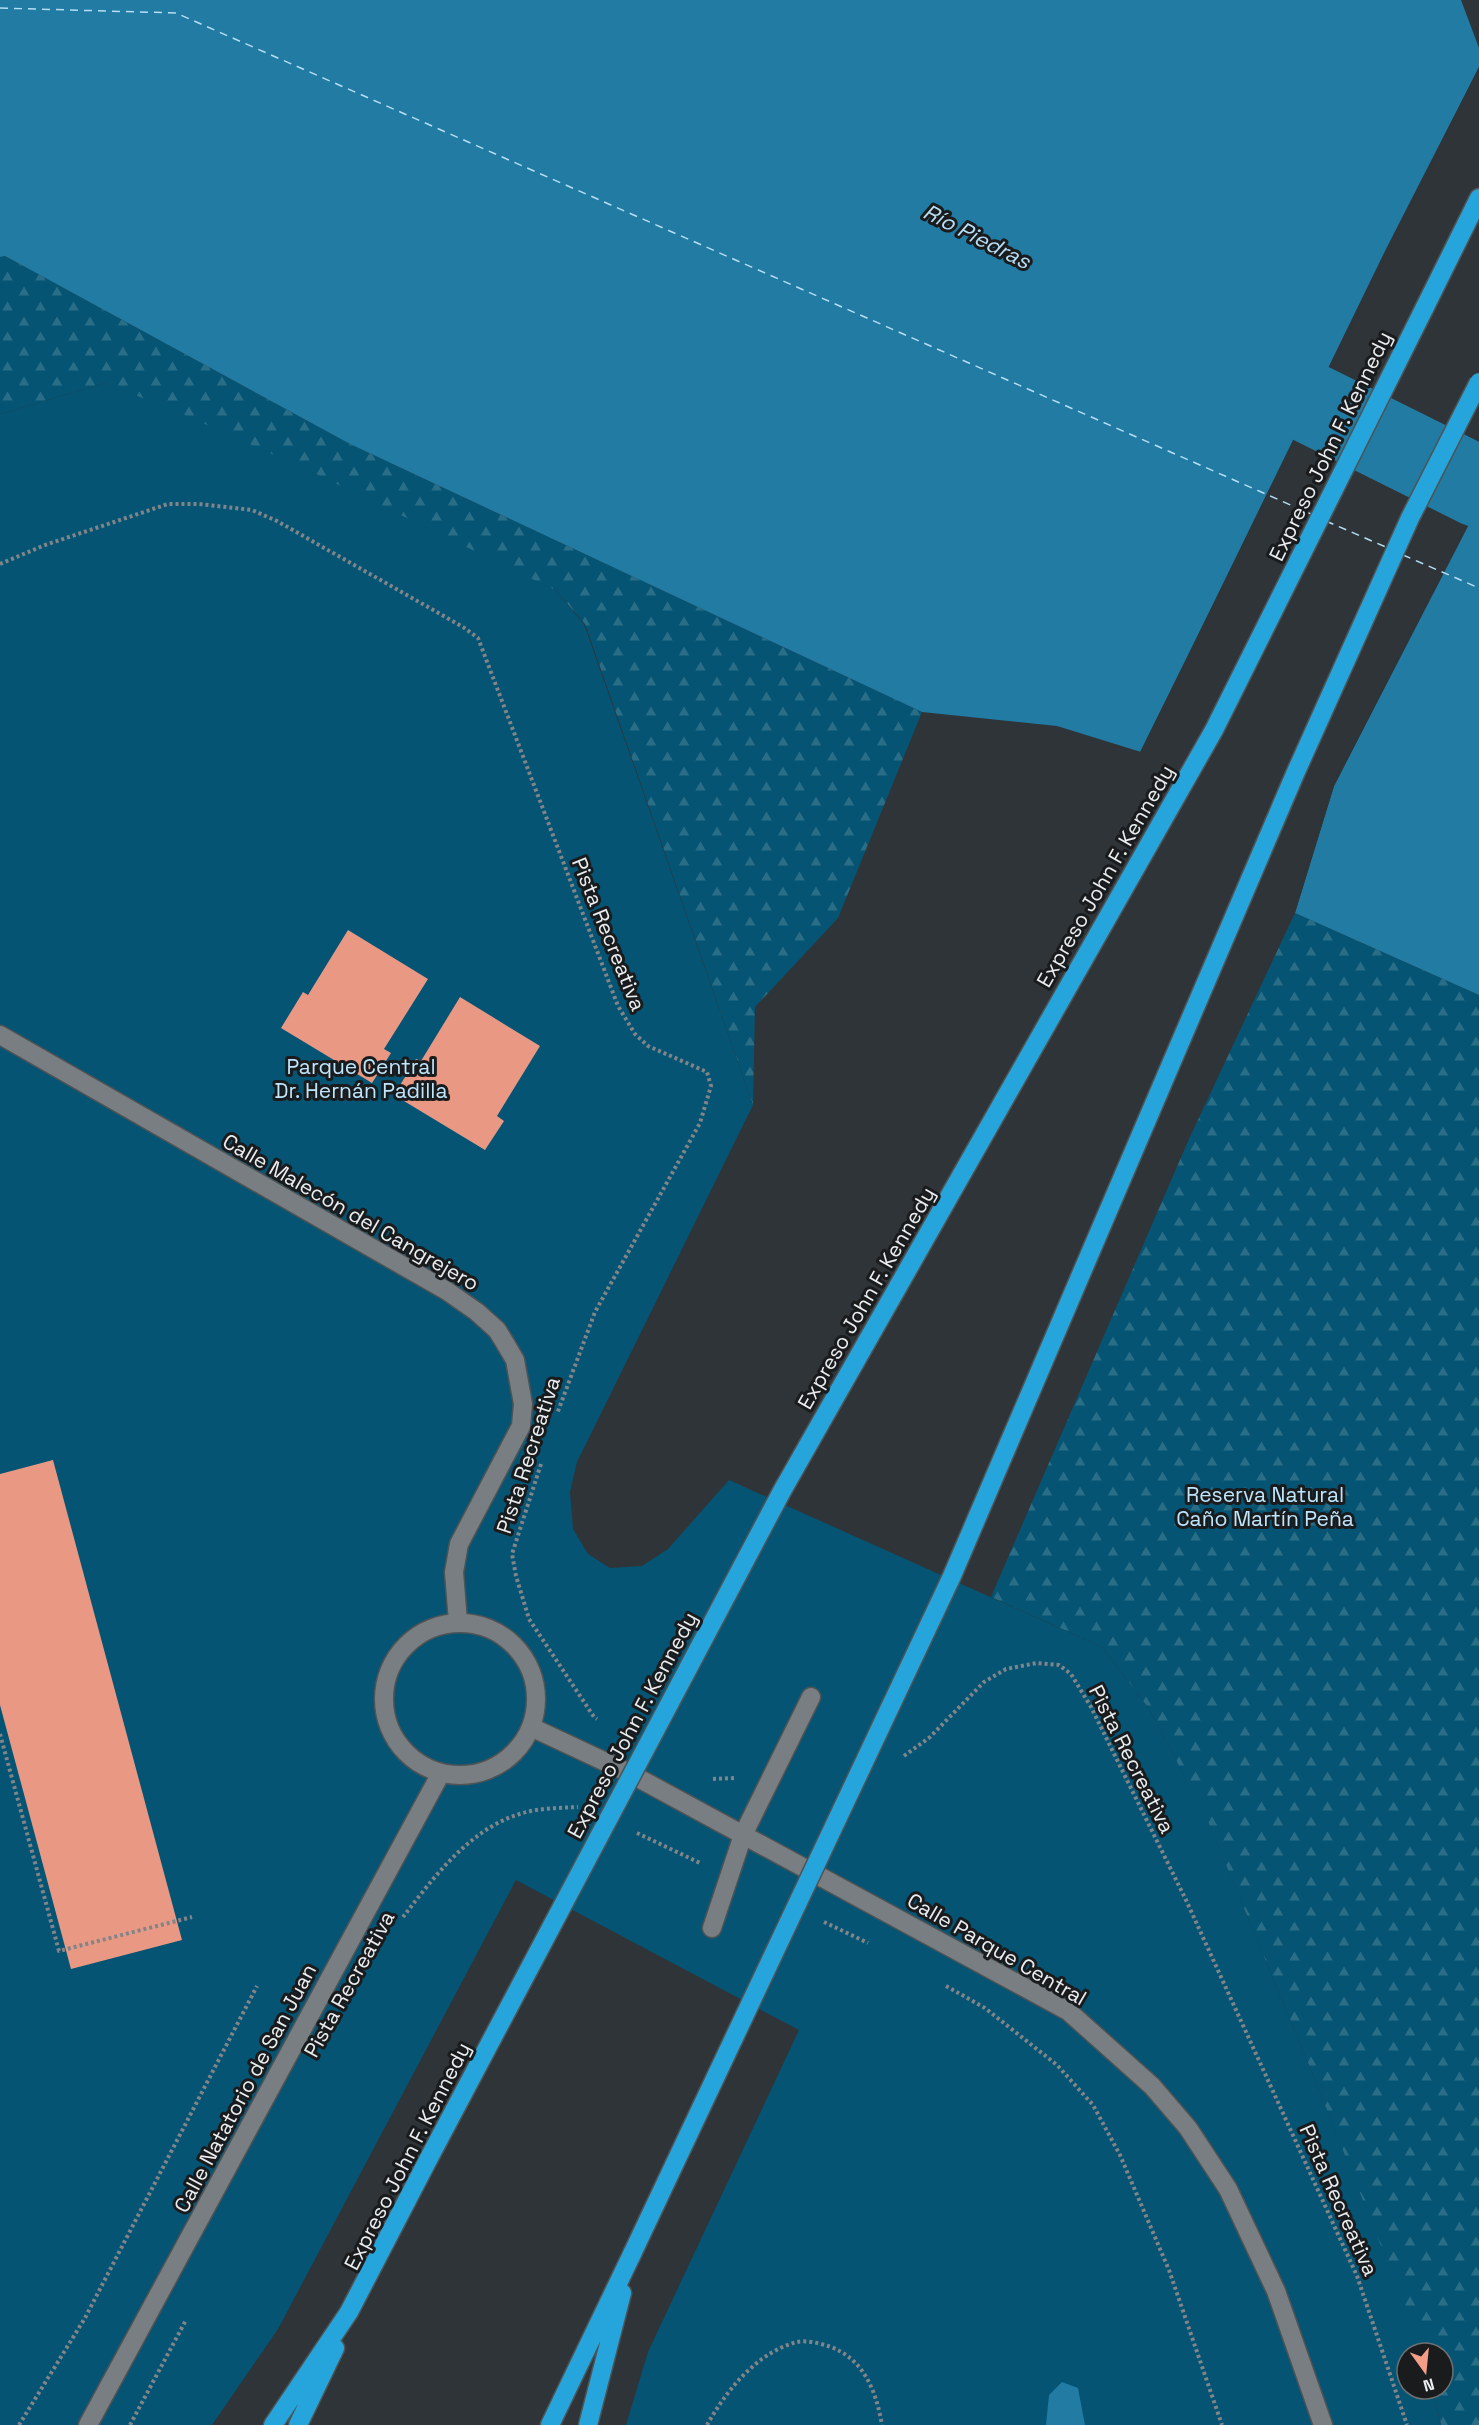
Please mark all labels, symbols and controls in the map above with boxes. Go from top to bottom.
water label: Río Piedras [919,197,1036,276]
street label: Expreso John F. Kennedy [1263,327,1397,565]
street label: Expreso John F. Kennedy [1030,760,1180,992]
street label: Pista Recreativa [566,853,652,1015]
park label: Parque Central Dr. Hernán Padilla [274,1053,448,1104]
street label: Calle Malecón del Cangrejero [218,1127,484,1297]
street label: Expreso John F. Kennedy [791,1182,941,1414]
street label: Pista Recreativa [490,1373,566,1537]
park label: Reserva Natural Caño Martín Peña [1176,1481,1354,1532]
street label: Expreso John F. Kennedy [561,1607,703,1843]
street label: Pista Recreativa [1083,1680,1181,1838]
street label: Calle Parque Central [902,1887,1092,2011]
street label: Pista Recreativa [298,1906,400,2062]
street label: Calle Natatorio de San Juan [168,1959,322,2217]
street label: Expreso John F. Kennedy [338,2037,476,2275]
street label: Pista Recreativa [1293,2120,1385,2280]
north arrow [1395,2341,1455,2401]
text: N [1421,2373,1437,2397]

